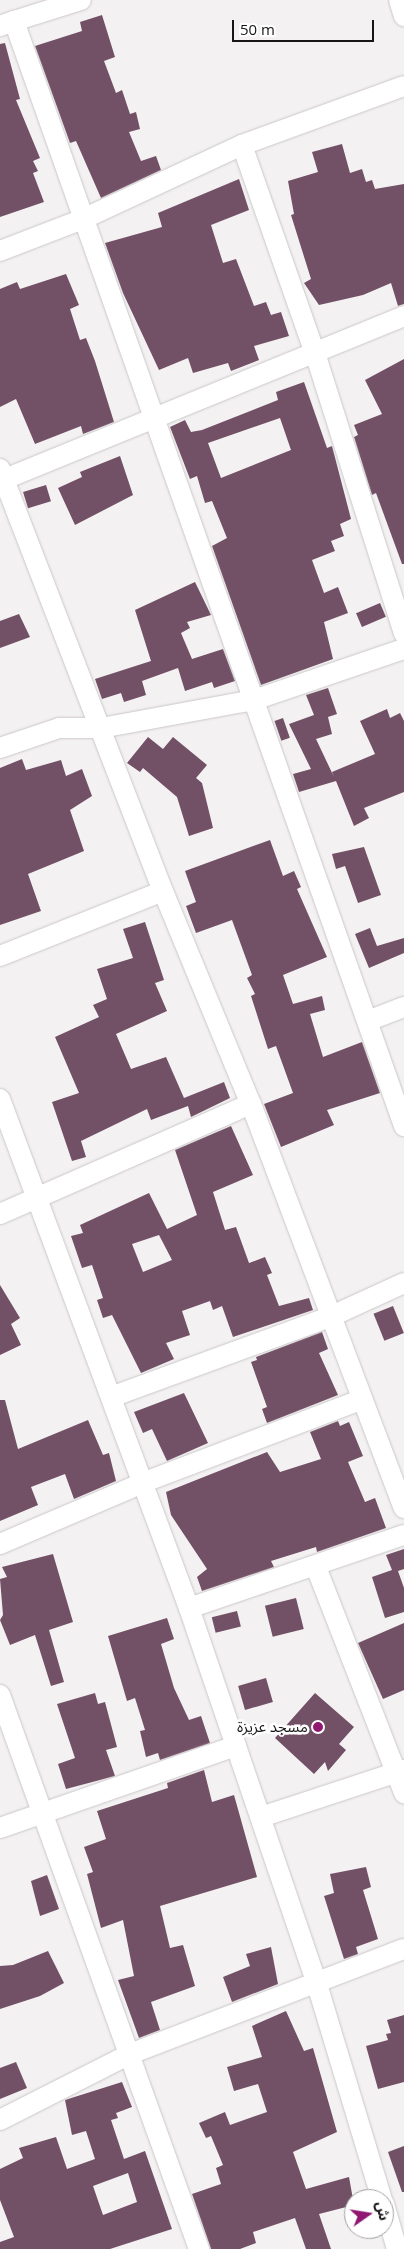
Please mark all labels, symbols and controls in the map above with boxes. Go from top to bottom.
scale bar [234,10,376,42]
text: 50 m [240,19,275,39]
place label: مسجد عزيزة [237,1718,308,1736]
marker: مسجد عزيزة [312,1721,324,1733]
north arrow [344,2189,394,2239]
text: ش [372,2199,395,2222]

